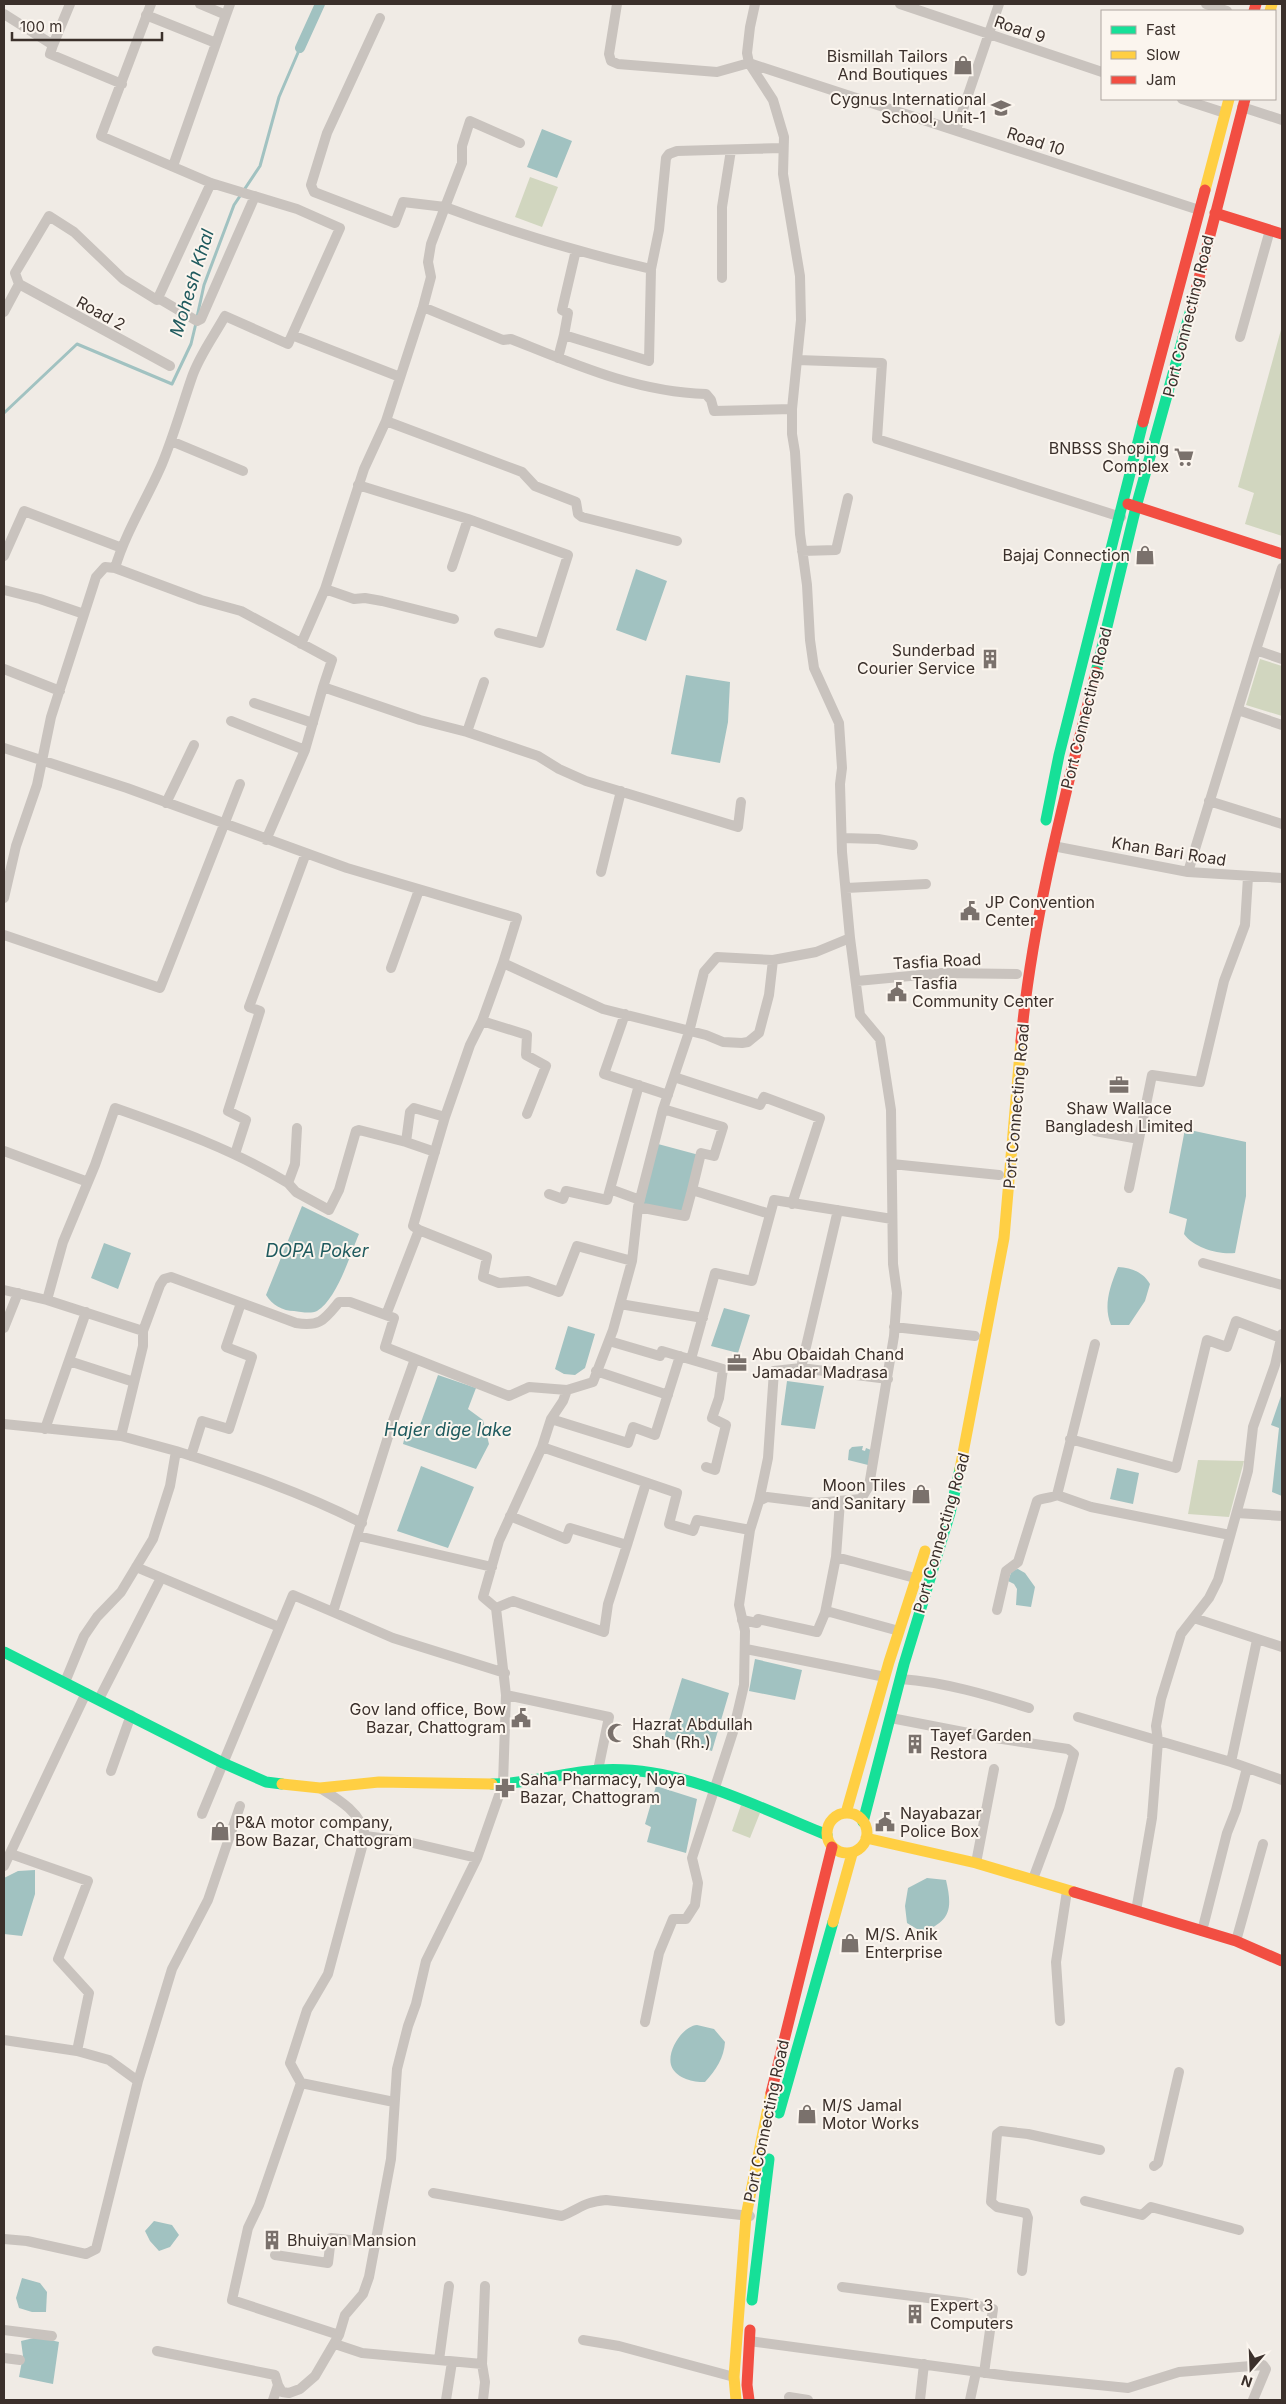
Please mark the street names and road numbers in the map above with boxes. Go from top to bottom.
street label: Road 9 [992,11,1048,47]
street label: Road 10 [1005,122,1067,160]
street label: Port Connecting Road [1158,233,1218,399]
street label: Road 2 [73,291,129,335]
street label: Port Connecting Road [1056,625,1116,791]
street label: Khan Bari Road [1110,832,1228,870]
street label: Tasfia Road [892,949,982,973]
street label: Port Connecting Road [999,1023,1033,1189]
street label: Port Connecting Road [909,1451,973,1615]
street label: Port Connecting Road [739,2038,793,2204]

